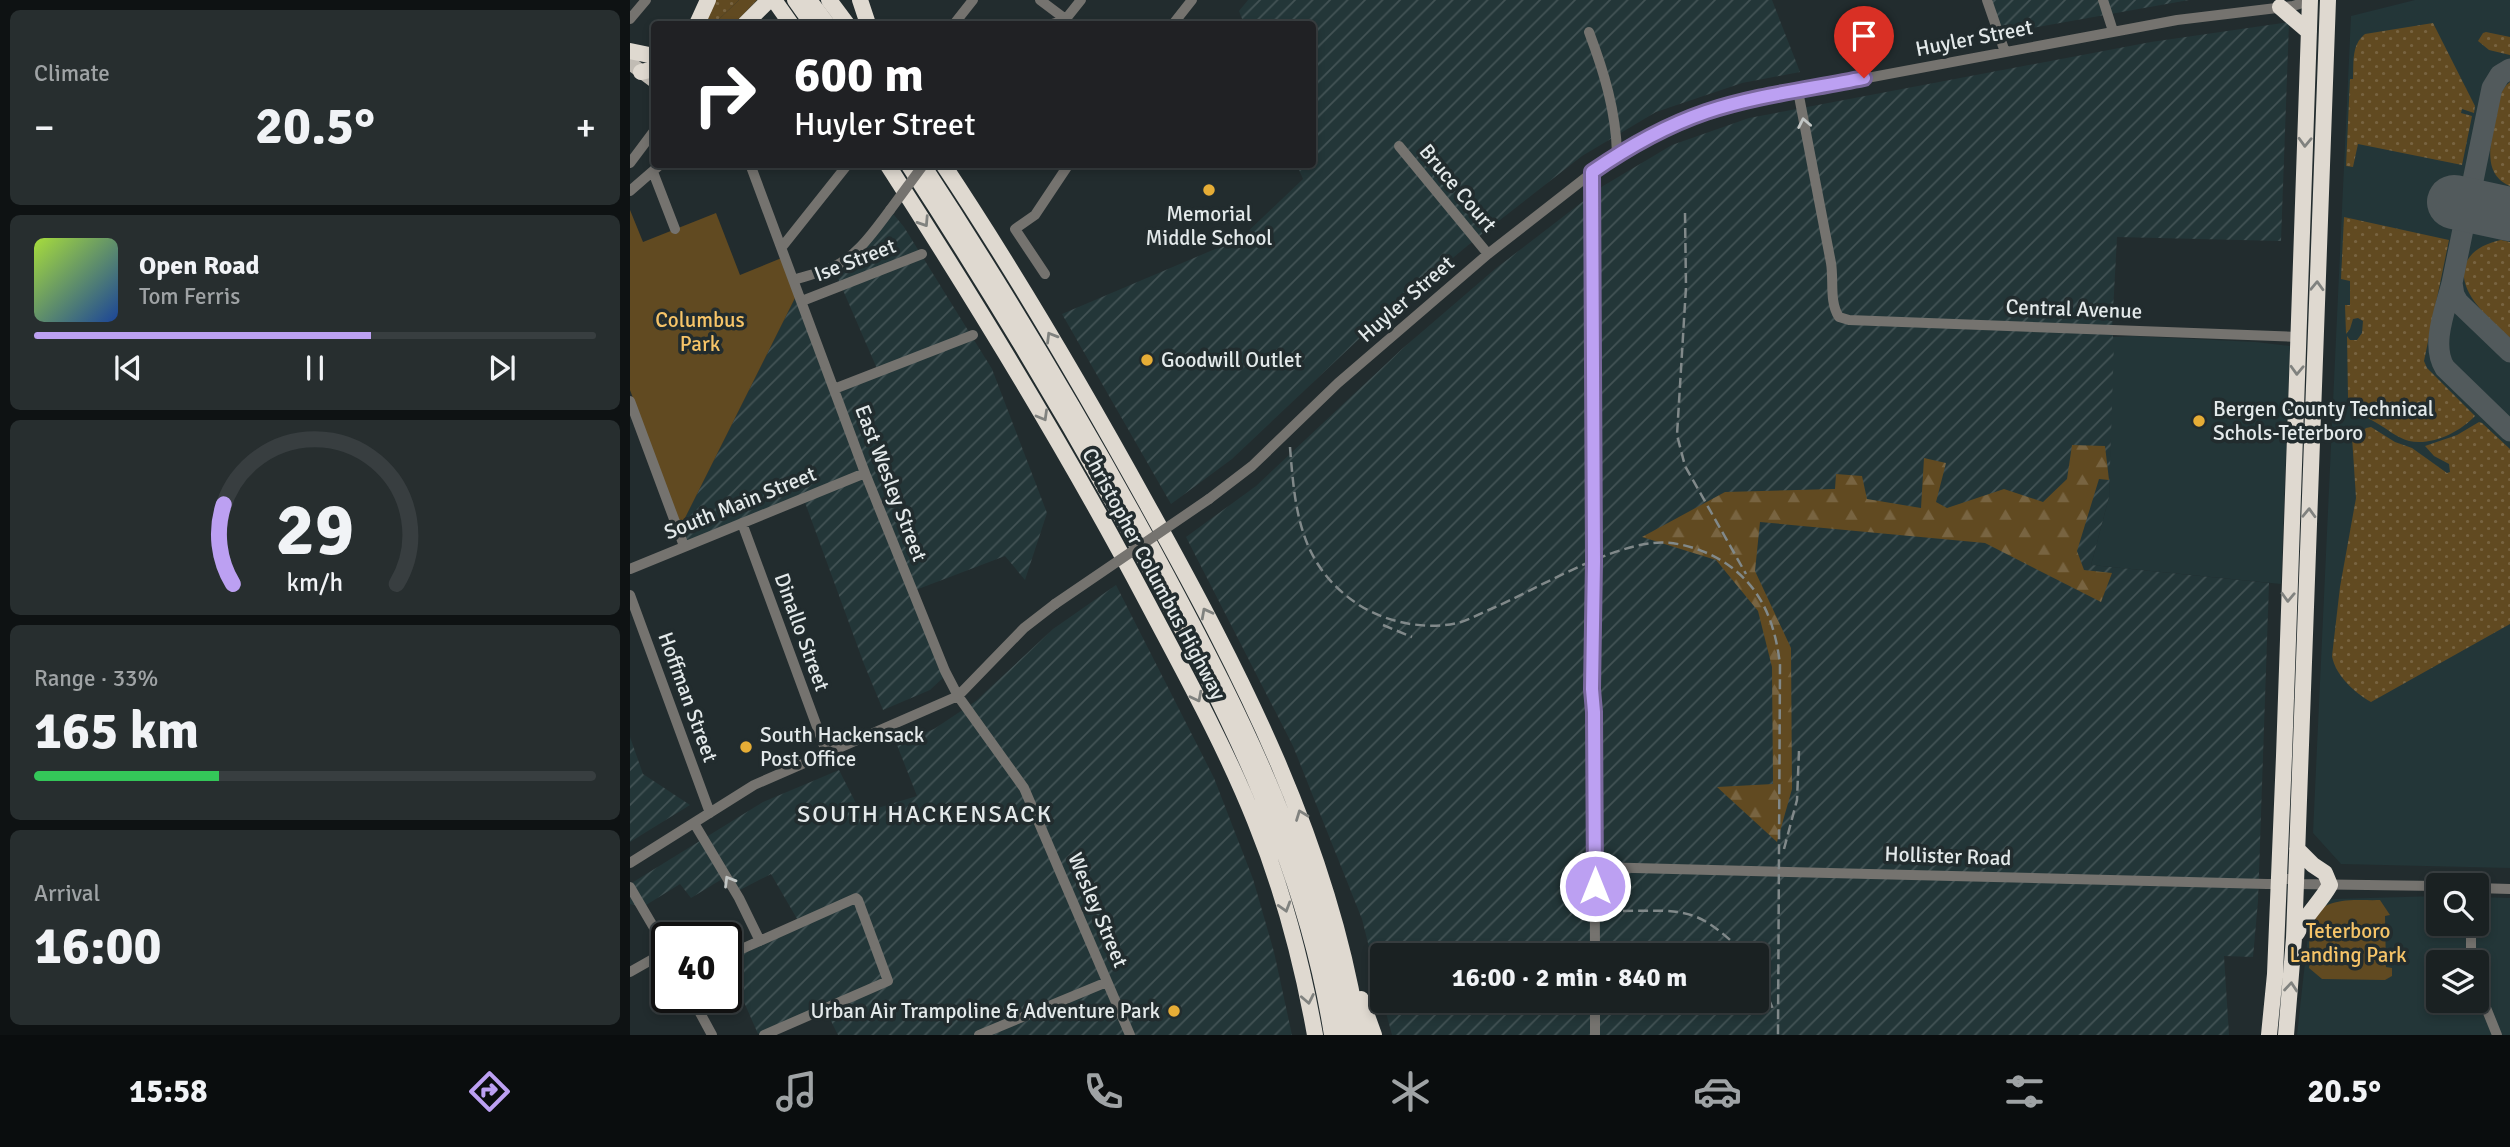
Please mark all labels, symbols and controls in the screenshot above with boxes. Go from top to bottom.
pin [1834,6,1894,78]
street label: Huyler Street [1913,14,2035,62]
icon: arrive [1845,17,1883,55]
text: 600 m [794,45,924,105]
icon: right [679,49,770,140]
text: Climate [34,59,110,88]
text: 20.5° [255,94,375,158]
text: − [34,104,55,151]
text: + [575,104,596,151]
text: Huyler Street [794,105,975,144]
one-way arrow [1797,117,1812,129]
one-way arrow [2297,137,2312,148]
street label: Bruce Court [1414,139,1502,237]
marker: Memorial Middle School [1201,182,1217,198]
place label: Memorial Middle School [1146,201,1273,251]
one-way arrow [916,214,929,227]
street label: Ise Street [811,233,899,287]
text: Open Road [139,250,260,282]
street label: Huyler Street [1353,250,1459,348]
one-way arrow [2310,280,2325,291]
text: Tom Ferris [139,282,240,311]
street label: Central Avenue [2005,294,2143,324]
park label: Columbus Park [655,307,745,357]
one-way arrow [1047,332,1060,345]
place label: Goodwill Outlet [1161,347,1302,373]
icon: previous [109,349,147,387]
icon: pause [296,349,334,387]
icon: next [483,349,521,387]
marker: Goodwill Outlet [1139,352,1155,368]
one-way arrow [2289,364,2304,375]
place label: Bergen County Technical Schols-Teterboro [2213,396,2434,446]
street label: East Wesley Street [849,401,933,565]
one-way arrow [1035,408,1048,421]
marker: Bergen County Technical Schols-Teterboro [2191,413,2207,429]
street label: Christopher Columbus Highway [1076,443,1232,705]
street label: South Main Street [660,461,820,545]
text: 29 [276,486,354,575]
one-way arrow [2302,508,2317,519]
text: km/h [287,566,343,597]
street label: Dinallo Street [769,569,835,695]
one-way arrow [2281,592,2296,603]
one-way arrow [1201,607,1214,620]
street label: Hoffman Street [652,628,724,766]
text: Range · 33% [34,664,158,693]
one-way arrow [1189,690,1202,702]
text: 165 km [34,699,199,763]
place label: South Hackensack Post Office [760,722,925,772]
marker: South Hackensack Post Office [738,739,754,755]
district label: SOUTH HACKENSACK [797,799,1053,829]
one-way arrow [1295,810,1309,822]
street label: Hollister Road [1884,841,2012,871]
street label: Wesley Street [1062,849,1134,971]
position arrow [1558,849,1632,923]
map controls [2426,873,2489,1013]
button: search [2426,873,2489,936]
one-way arrow [725,876,738,889]
text: Arrival [34,879,100,908]
one-way arrow [1277,900,1292,912]
text: 16:00 [34,914,162,978]
park label: Teterboro Landing Park [2289,918,2407,968]
speed limit sign: 40 [651,922,742,1013]
button: layers [2426,950,2489,1013]
text: 16:00 · 2 min · 840 m [1452,962,1687,994]
one-way arrow [2283,981,2298,992]
one-way arrow [1300,993,1315,1005]
place label: Urban Air Trampoline & Adventure Park [810,998,1160,1024]
marker: Urban Air Trampoline & Adventure Park [1166,1003,1182,1019]
icon: directions [465,1067,514,1116]
icon: music [772,1067,821,1116]
icon: phone [1079,1067,1128,1116]
icon: climate [1386,1067,1435,1116]
icon: car [1693,1067,1742,1116]
icon: filters [2000,1067,2049,1116]
text: 15:58 [129,1072,208,1111]
text: 20.5° [2307,1072,2381,1111]

